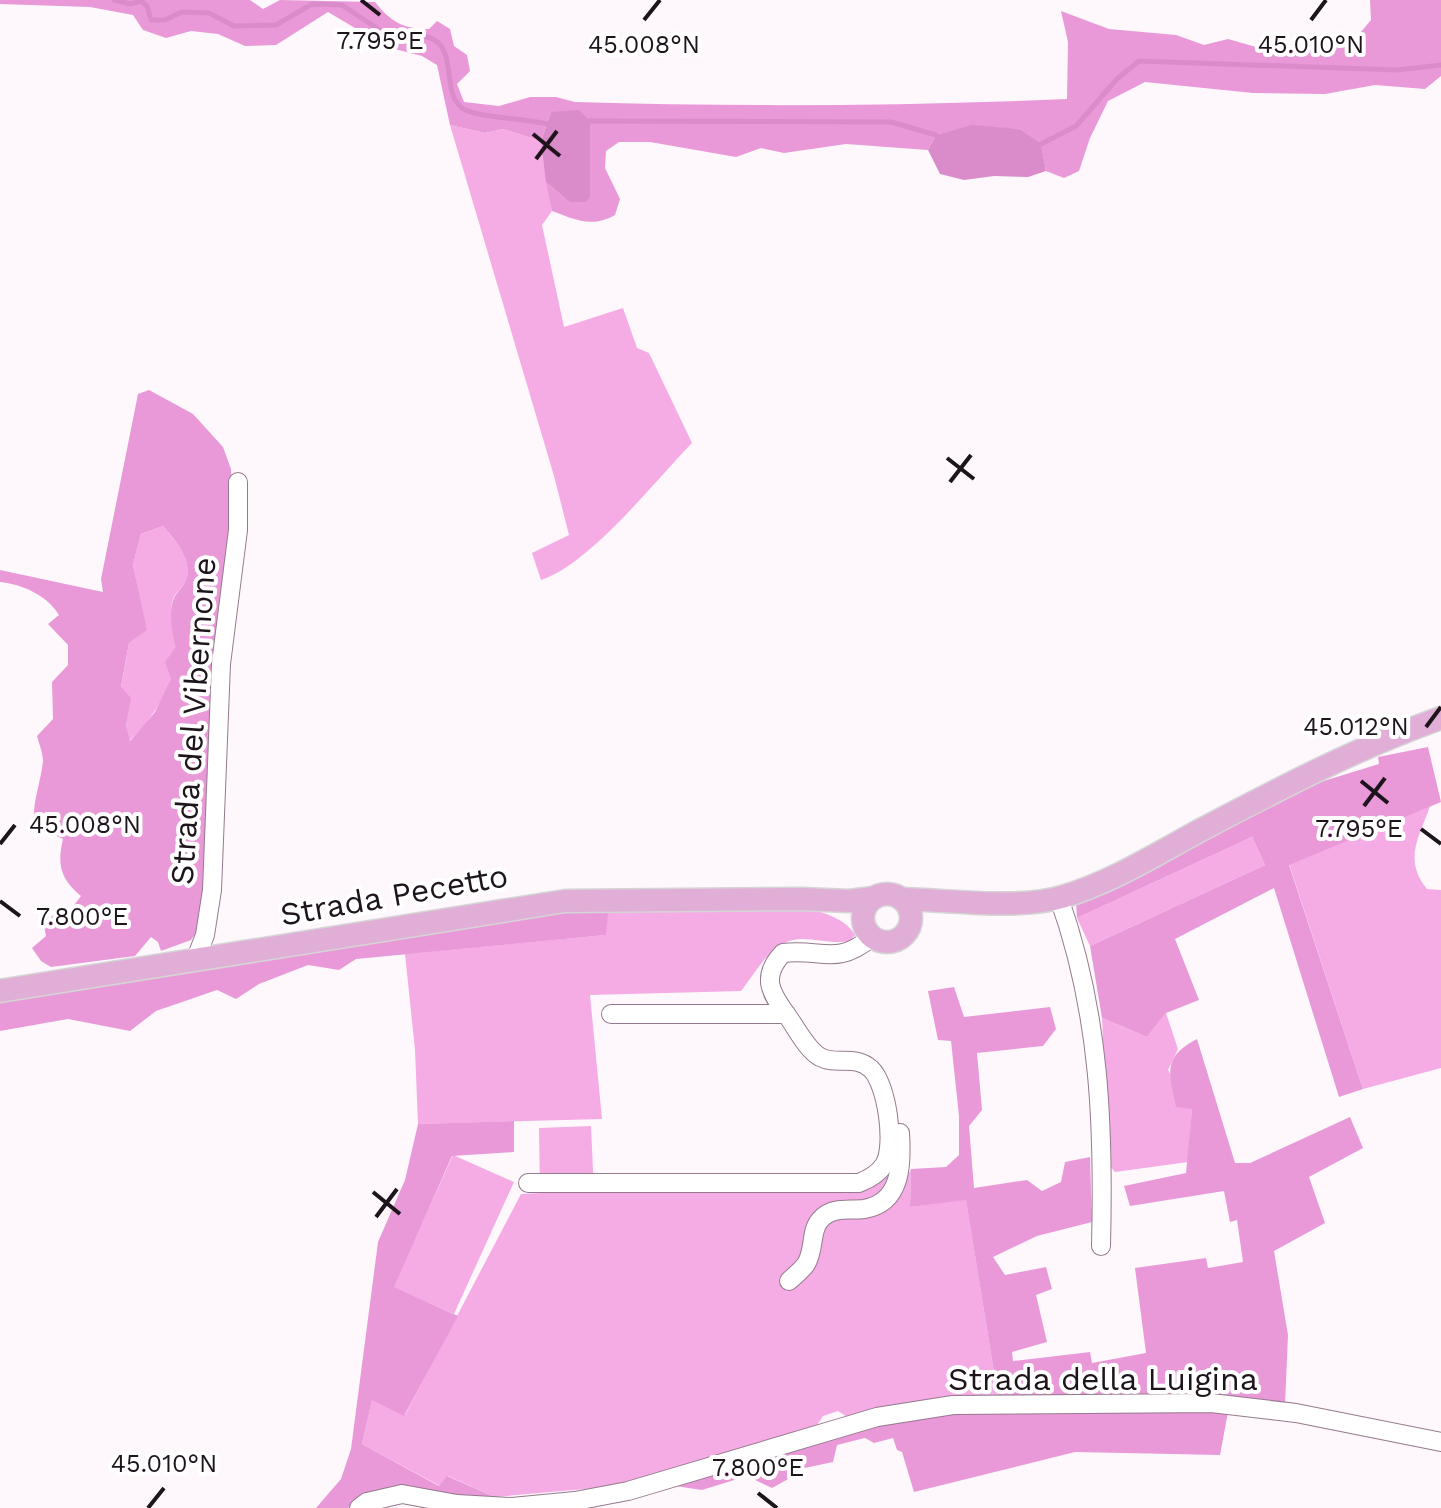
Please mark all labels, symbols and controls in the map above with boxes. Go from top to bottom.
text: 7.795°E [336,26,424,55]
text: 45.008°N [588,30,700,59]
text: 45.010°N [1258,30,1364,59]
street label: Strada del Vibernone [163,556,223,886]
text: 45.012°N [1303,712,1409,741]
text: 45.008°N [29,810,141,839]
text: 7.795°E [1315,814,1403,843]
street label: Strada Pecetto [277,856,511,934]
text: 7.800°E [36,902,128,931]
street label: Strada della Luigina [948,1360,1258,1398]
text: 45.010°N [111,1449,217,1478]
text: 7.800°E [712,1453,804,1482]

